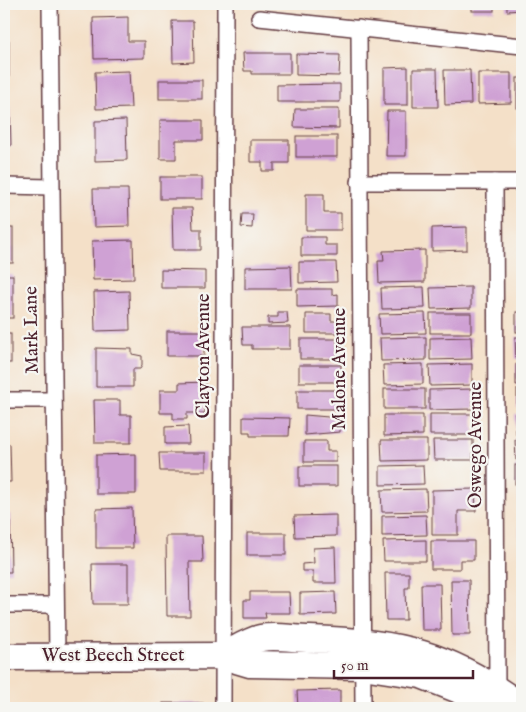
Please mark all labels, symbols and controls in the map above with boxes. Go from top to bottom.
street label: Mark Lane [19,286,45,374]
street label: Clayton Avenue [192,293,216,419]
street label: Malone Avenue [328,308,352,430]
street label: Oswego Avenue [464,382,488,508]
street label: West Beech Street [42,644,185,668]
scale bar [334,647,472,679]
text: 50 m [341,656,369,675]

